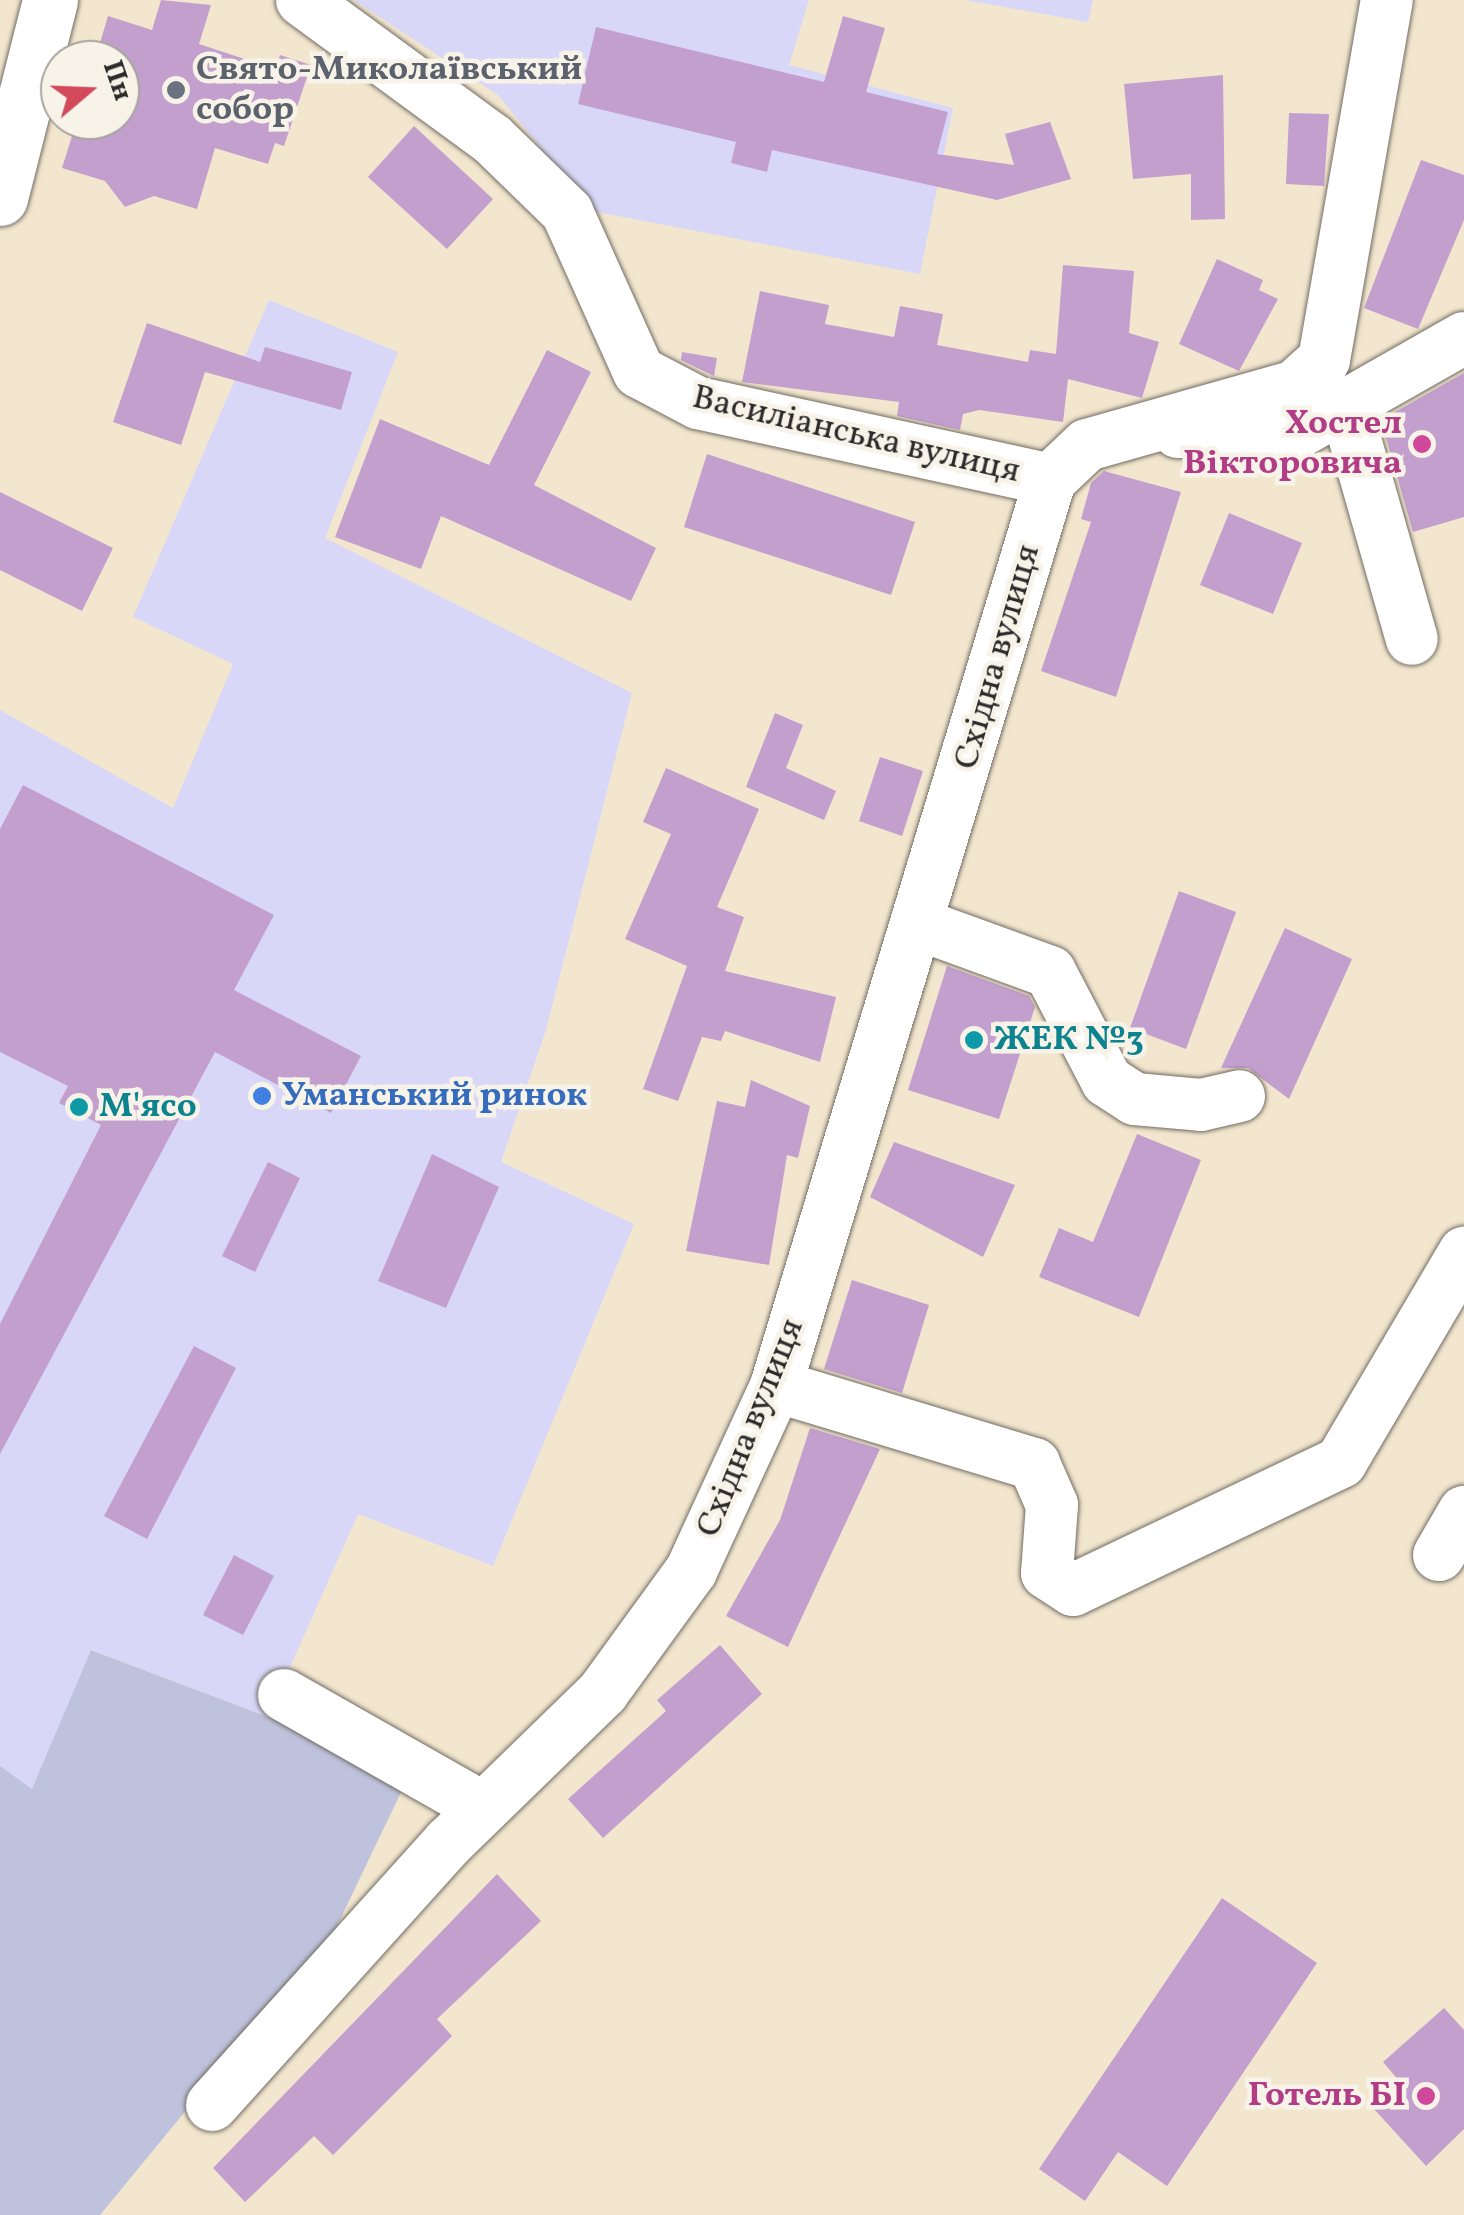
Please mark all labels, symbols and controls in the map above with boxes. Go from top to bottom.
north arrow [40,40,140,140]
place label: Свято-Миколаївський собор [196,49,582,131]
text: Пн [92,56,142,106]
marker: Свято-Миколаївський собор [165,79,187,101]
street label: Василіанська вулиця [688,377,1024,493]
place label: Хостел Вікторовича [1183,403,1402,485]
marker: Хостел Вікторовича [1411,433,1433,455]
street label: Східна вулиця [946,540,1050,774]
place label: ЖЕК №3 [994,1019,1144,1061]
marker: ЖЕК №3 [963,1029,985,1051]
place label: Уманський ринок [282,1075,587,1117]
marker: Уманський ринок [251,1085,273,1107]
place label: М'ясо [99,1086,197,1128]
marker: М'ясо [68,1096,90,1118]
street label: Східна вулиця [688,1313,814,1543]
place label: Готель БІ [1248,2075,1406,2117]
marker: Готель БІ [1415,2085,1437,2107]

